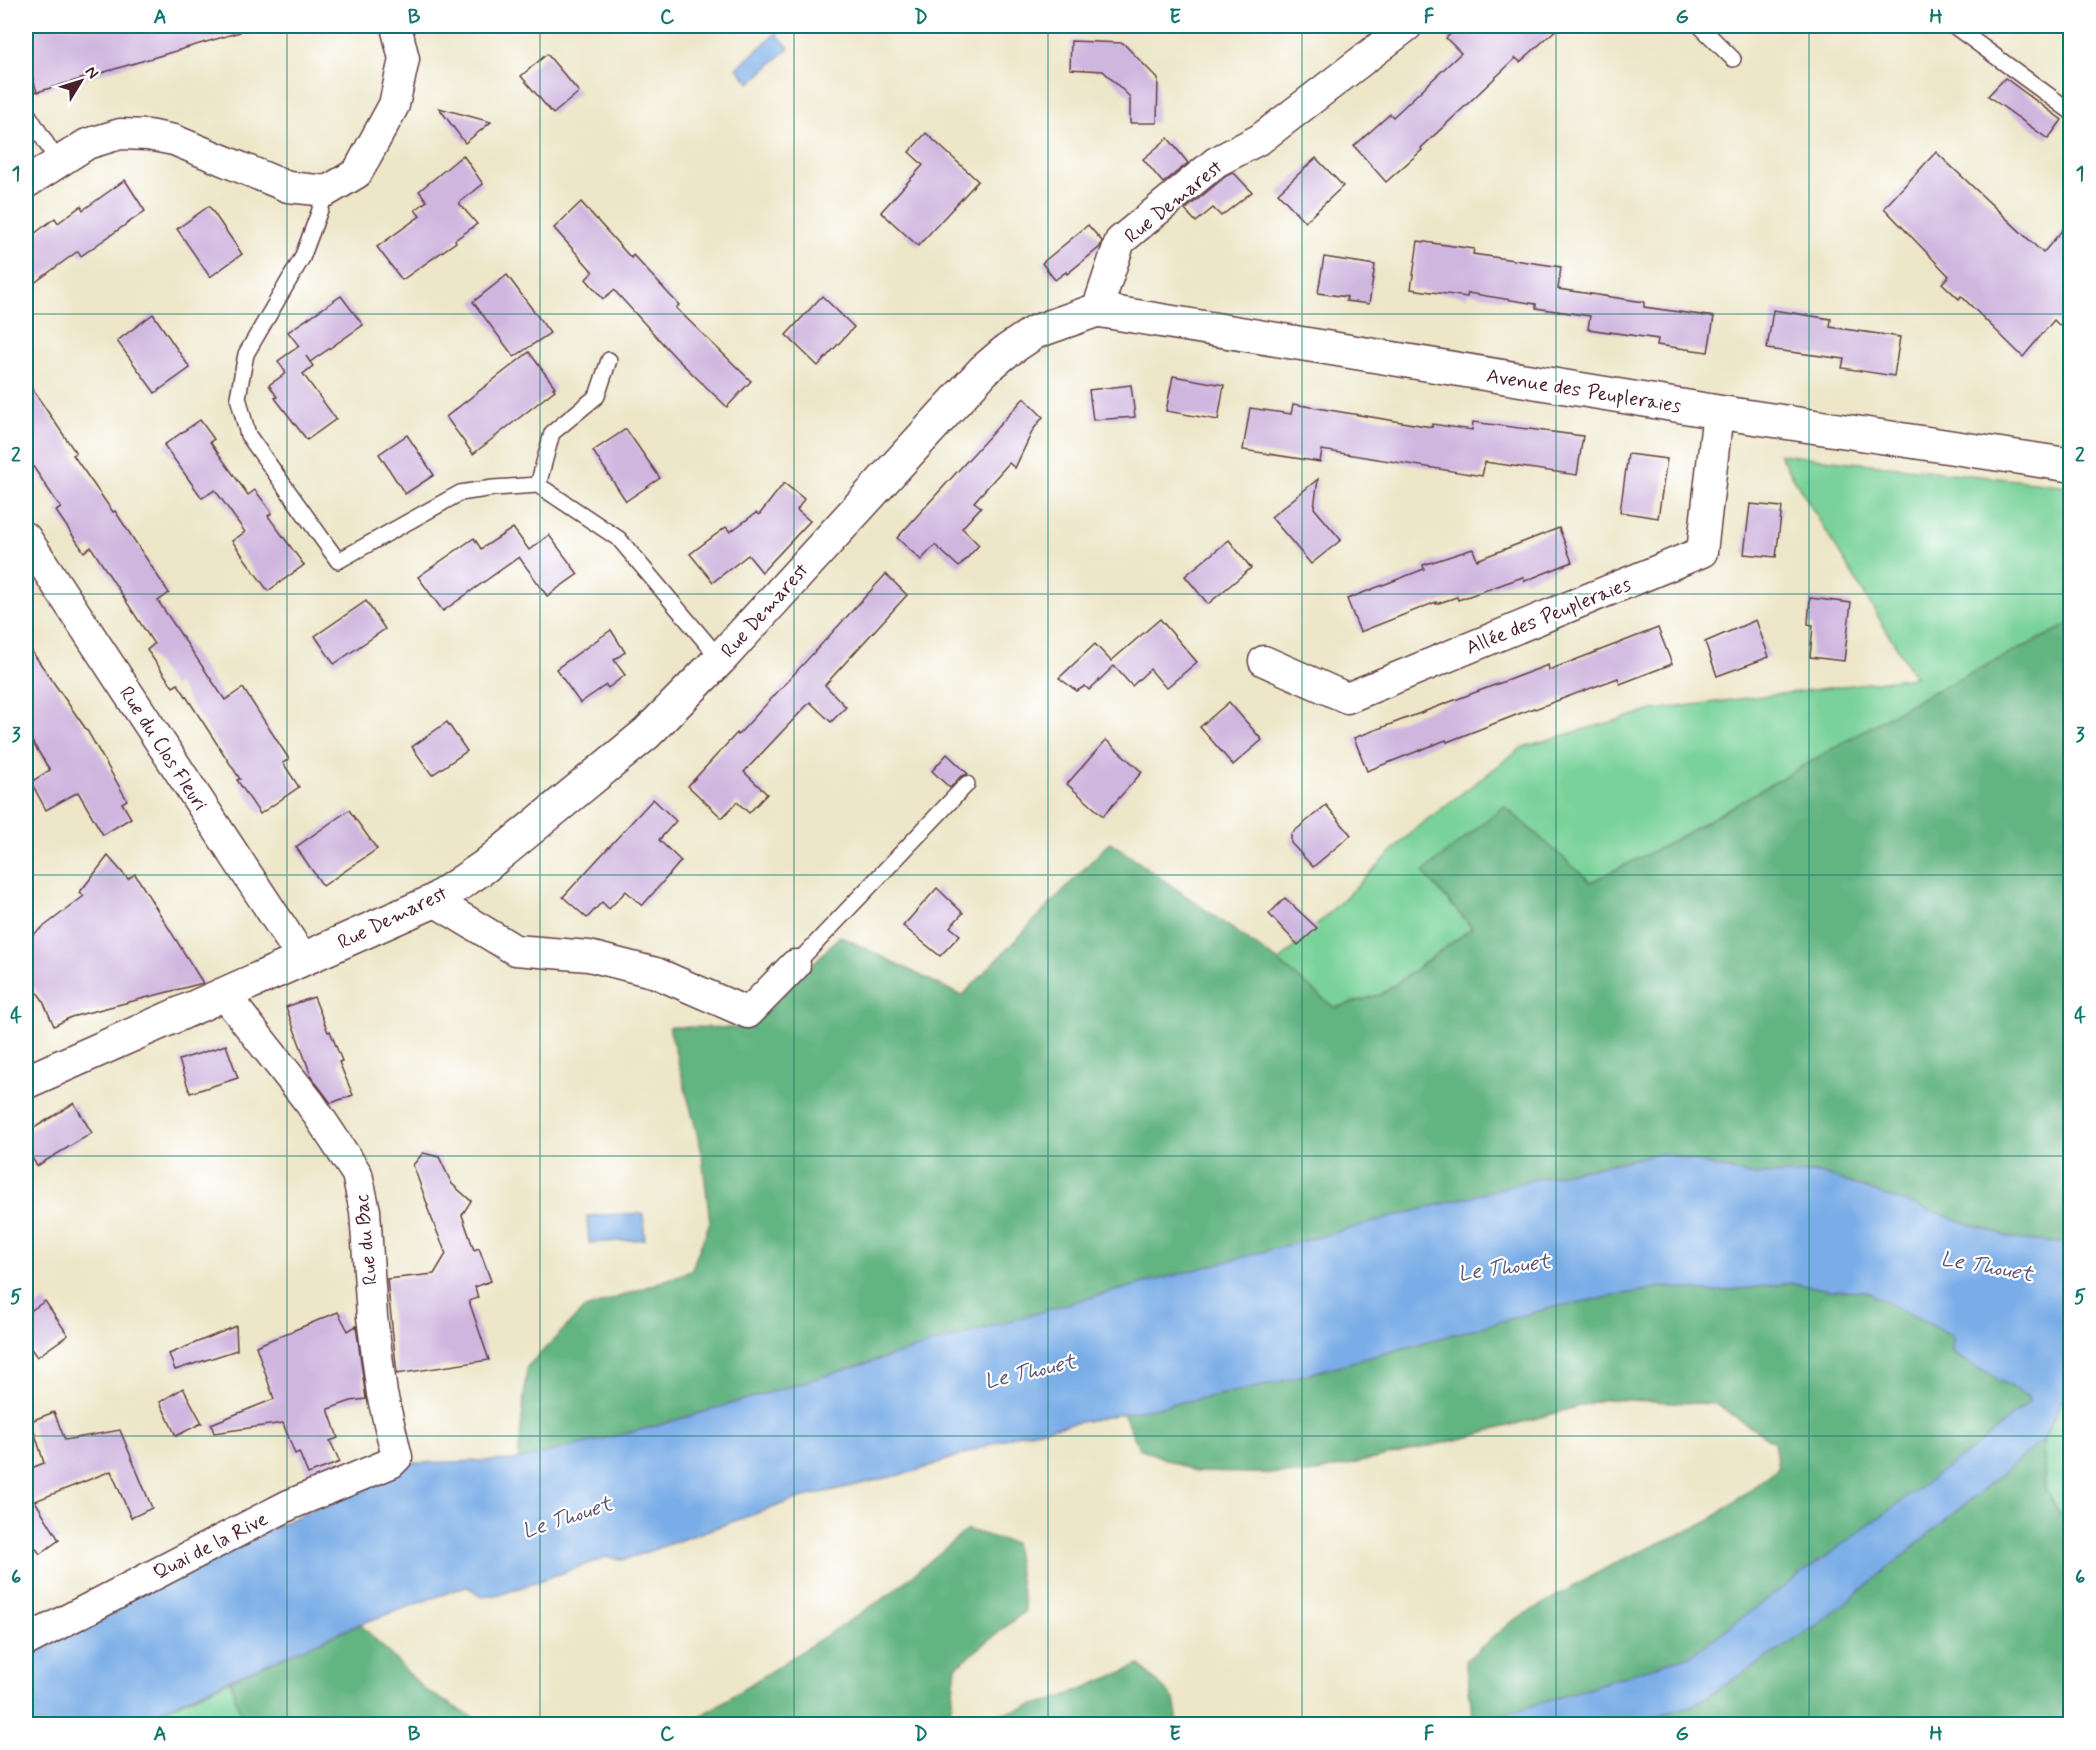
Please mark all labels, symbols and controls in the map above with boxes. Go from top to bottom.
text: A [153,4,167,31]
text: B [408,4,421,31]
text: C [660,4,675,31]
text: D [914,4,928,31]
text: E [1169,4,1181,31]
text: F [1424,4,1435,31]
text: G [1675,4,1689,31]
text: H [1929,4,1943,31]
north arrow [51,51,111,111]
text: N [80,62,103,83]
street label: Rue Demarest [1119,154,1229,250]
text: 1 [12,161,20,188]
text: 1 [2076,161,2084,188]
street label: Avenue des Peupleraies [1485,363,1683,420]
text: 2 [11,442,21,469]
text: 2 [2075,442,2085,469]
street label: Rue Demarest [715,558,815,664]
street label: Allée des Peupleraies [1462,571,1635,662]
street label: Rue du Clos Fleuri [112,681,213,816]
text: 3 [11,722,21,749]
text: 3 [2075,722,2085,749]
street label: Rue Demarest [333,880,452,957]
text: 4 [10,1003,22,1030]
text: 4 [2074,1003,2086,1030]
street label: Rue du Bac [348,1193,385,1287]
water label: Le Thouet [1939,1245,2037,1289]
water label: Le Thouet [1456,1247,1554,1288]
text: 5 [10,1284,22,1311]
text: 5 [2074,1284,2086,1311]
water label: Le Thouet [982,1348,1080,1396]
water label: Le Thouet [519,1490,617,1546]
street label: Quai de la Rive [149,1506,273,1587]
text: 6 [11,1564,21,1591]
text: 6 [2075,1564,2085,1591]
text: A [153,1721,167,1748]
text: B [408,1721,421,1748]
text: C [660,1721,675,1748]
text: D [914,1721,928,1748]
text: E [1169,1721,1181,1748]
text: F [1424,1721,1435,1748]
text: G [1675,1721,1689,1748]
text: H [1929,1721,1943,1748]

